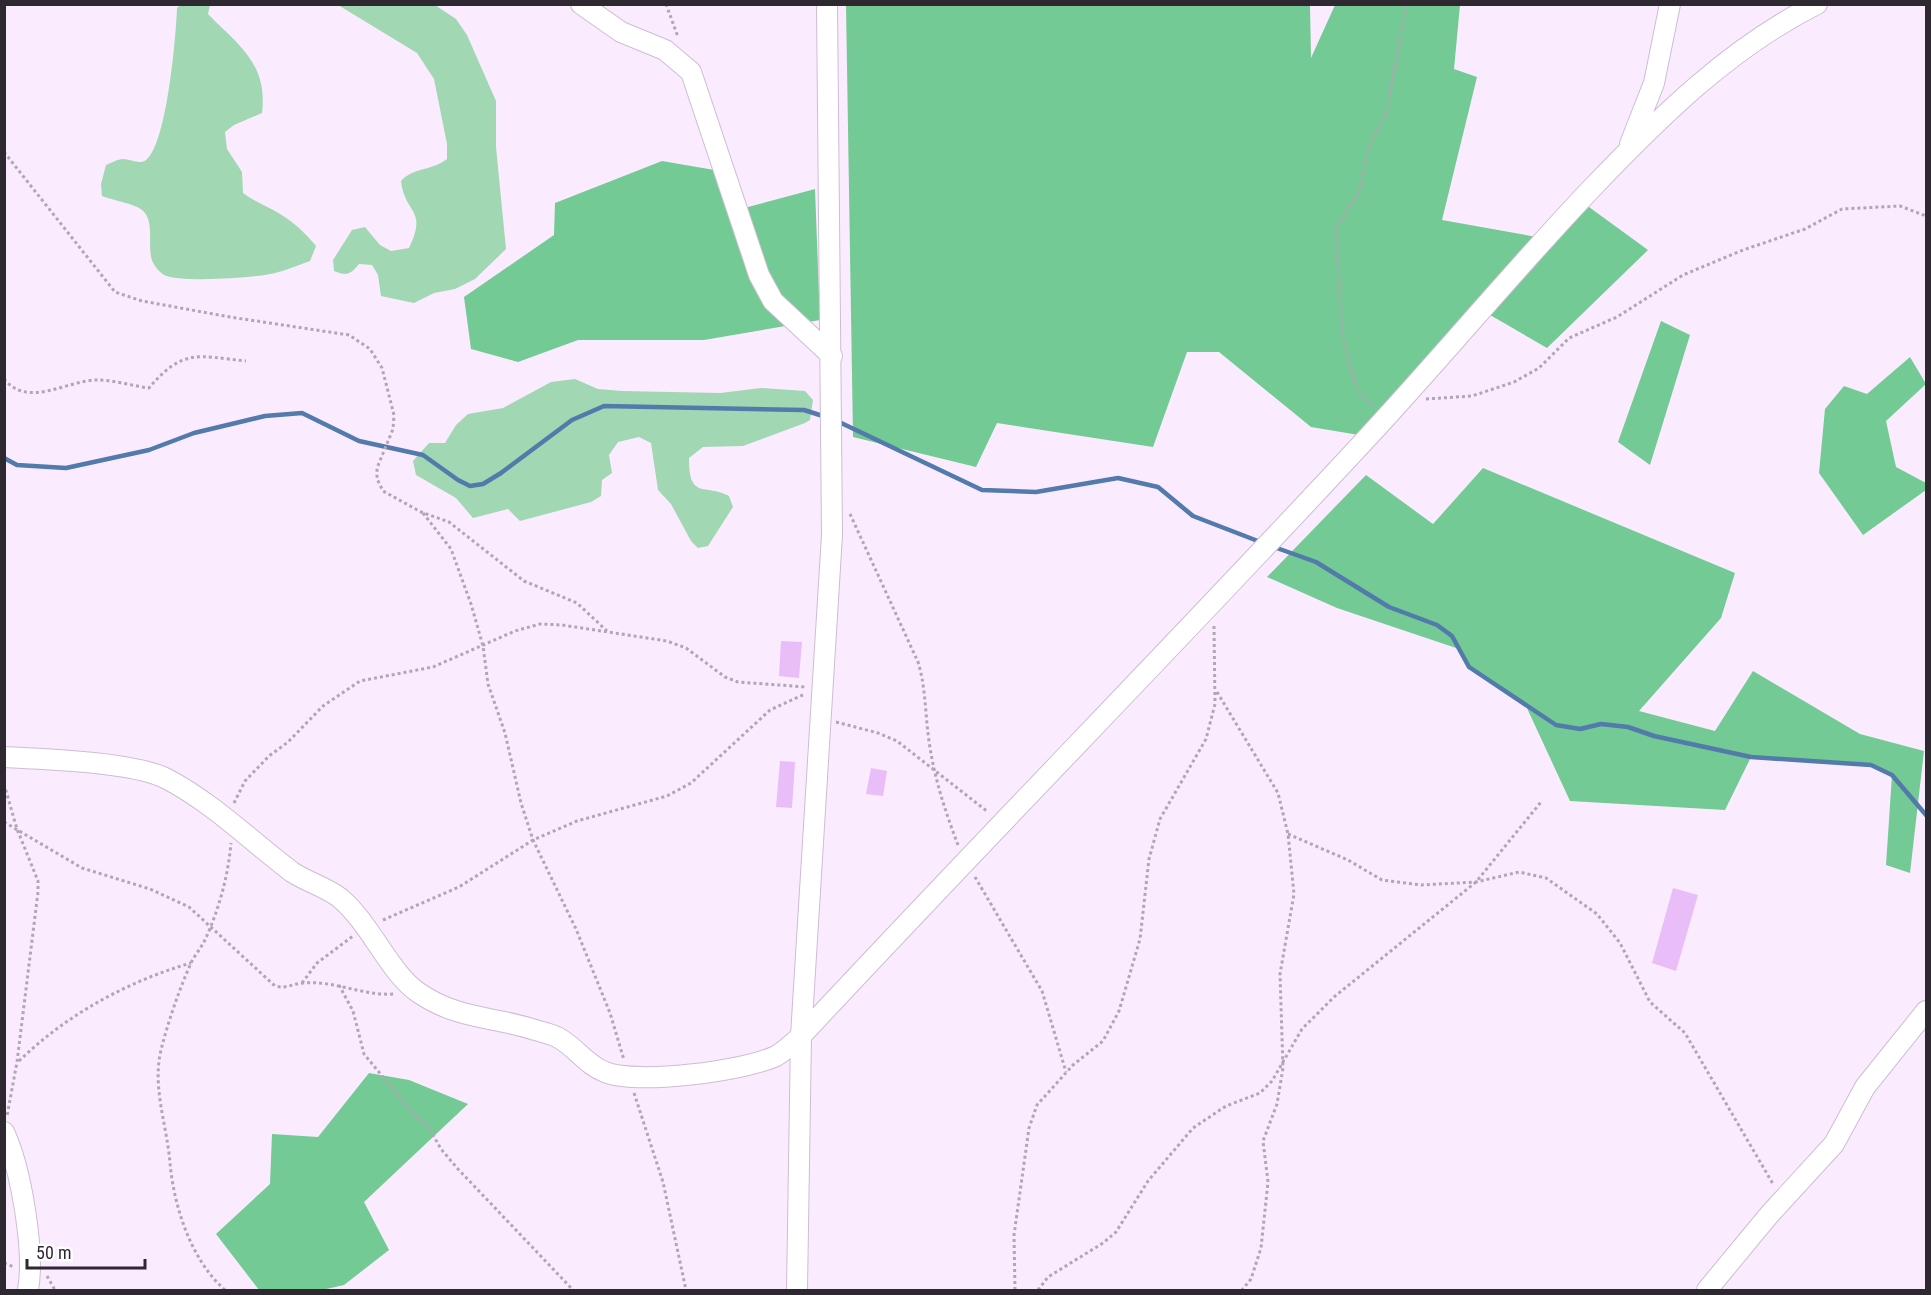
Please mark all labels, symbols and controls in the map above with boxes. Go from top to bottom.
scale bar [27,1232,146,1270]
text: 50 m [36,1242,71,1263]

